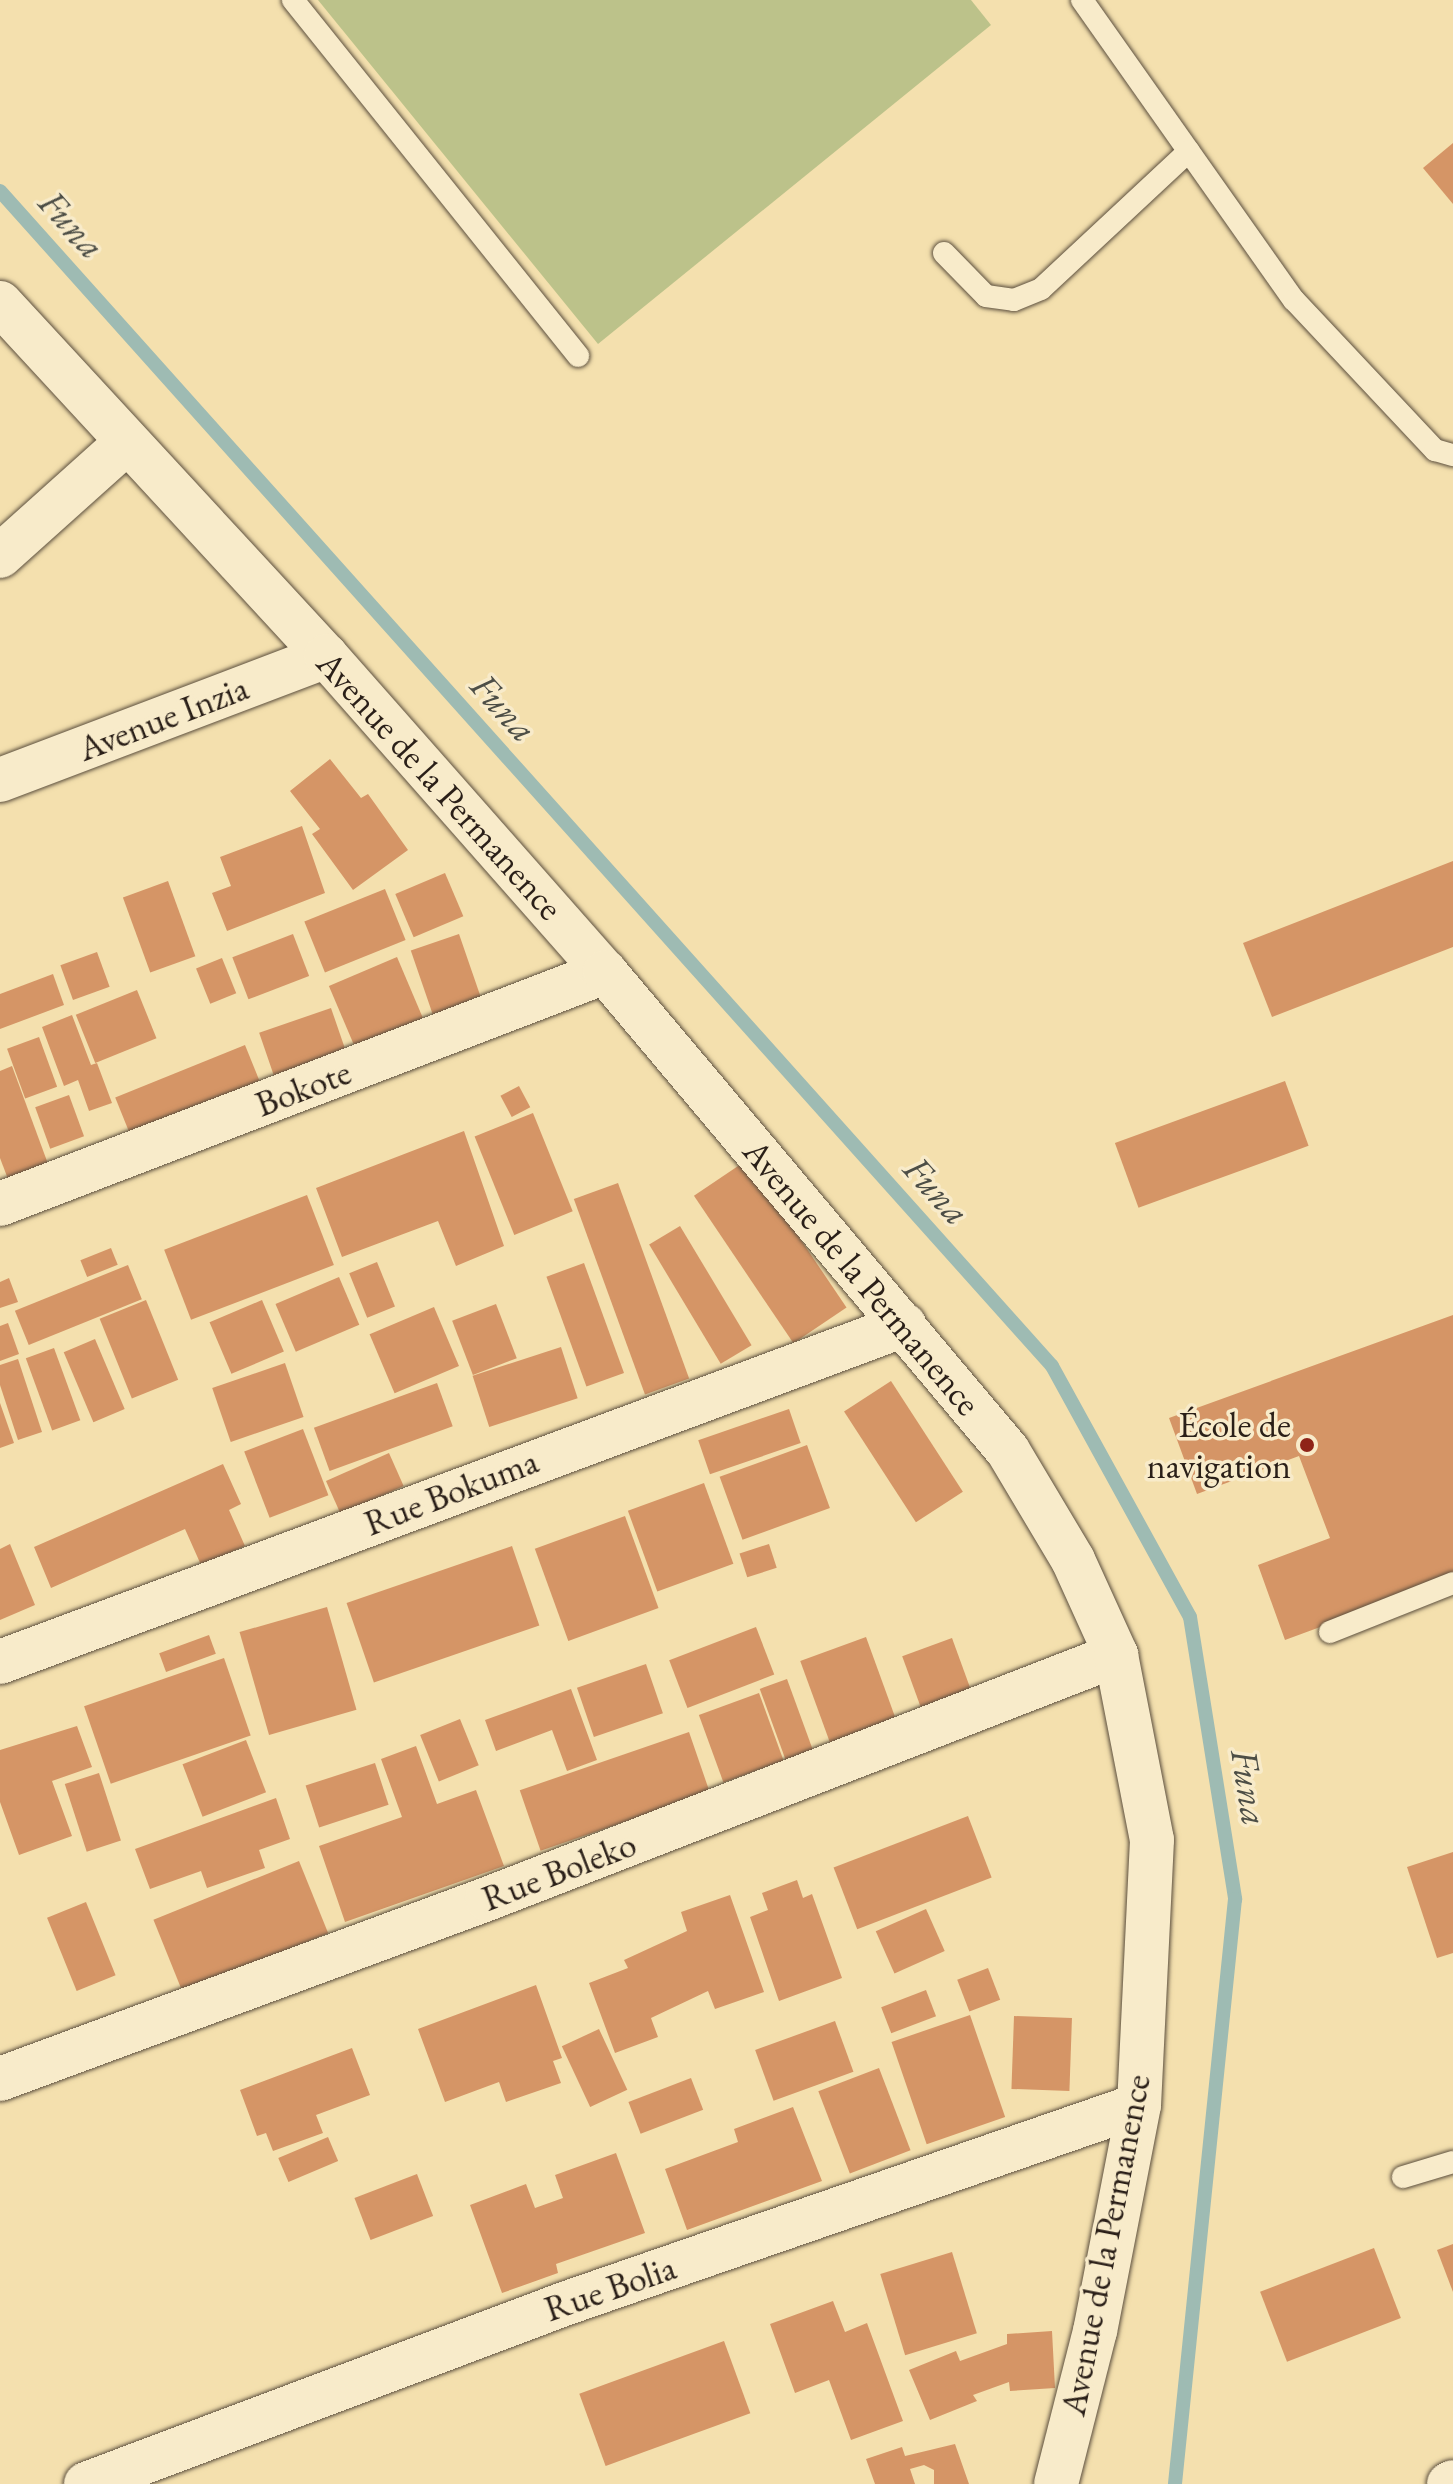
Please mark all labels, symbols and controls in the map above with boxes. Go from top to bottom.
water label: Funa [29,180,115,268]
street label: Avenue de la Permanence [308,642,572,928]
water label: Funa [461,663,547,751]
street label: Avenue Inzia [72,666,254,770]
street label: Bokote [249,1050,357,1126]
street label: Avenue de la Permanence [734,1130,990,1424]
water label: Funa [894,1146,980,1234]
place label: École de navigation [1147,1402,1291,1487]
marker: École de navigation [1298,1436,1316,1454]
street label: Rue Bokuma [358,1439,544,1545]
water label: Funa [1221,1746,1279,1828]
street label: Rue Boleko [476,1822,642,1920]
street label: Avenue de la Permanence [1051,2071,1159,2419]
street label: Rue Bolia [539,2245,681,2331]

